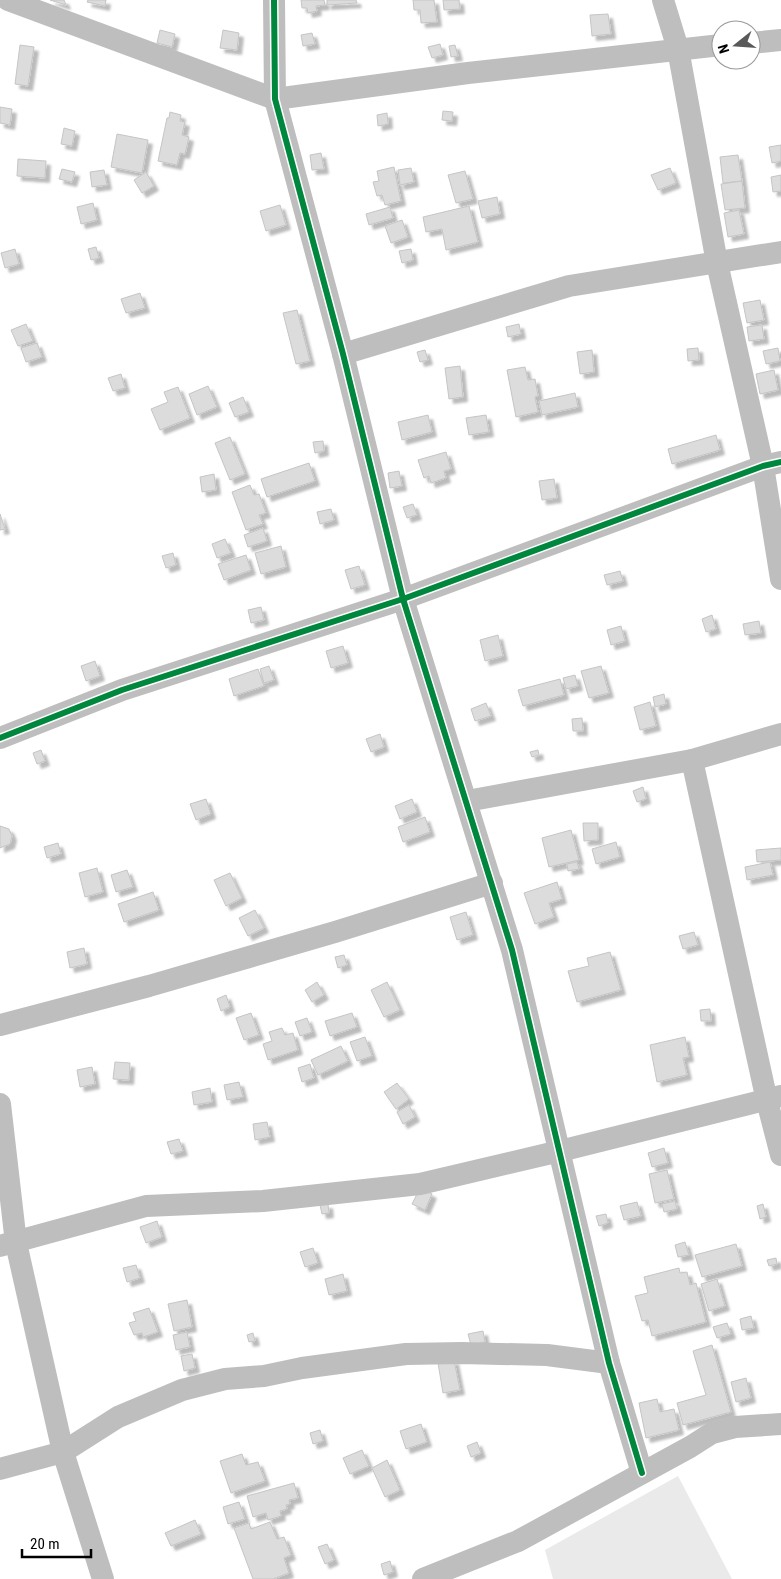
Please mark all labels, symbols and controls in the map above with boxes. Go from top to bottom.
north arrow [711,20,761,70]
text: N [715,42,732,55]
scale bar [22,1526,91,1558]
text: 20 m [30,1535,60,1553]

